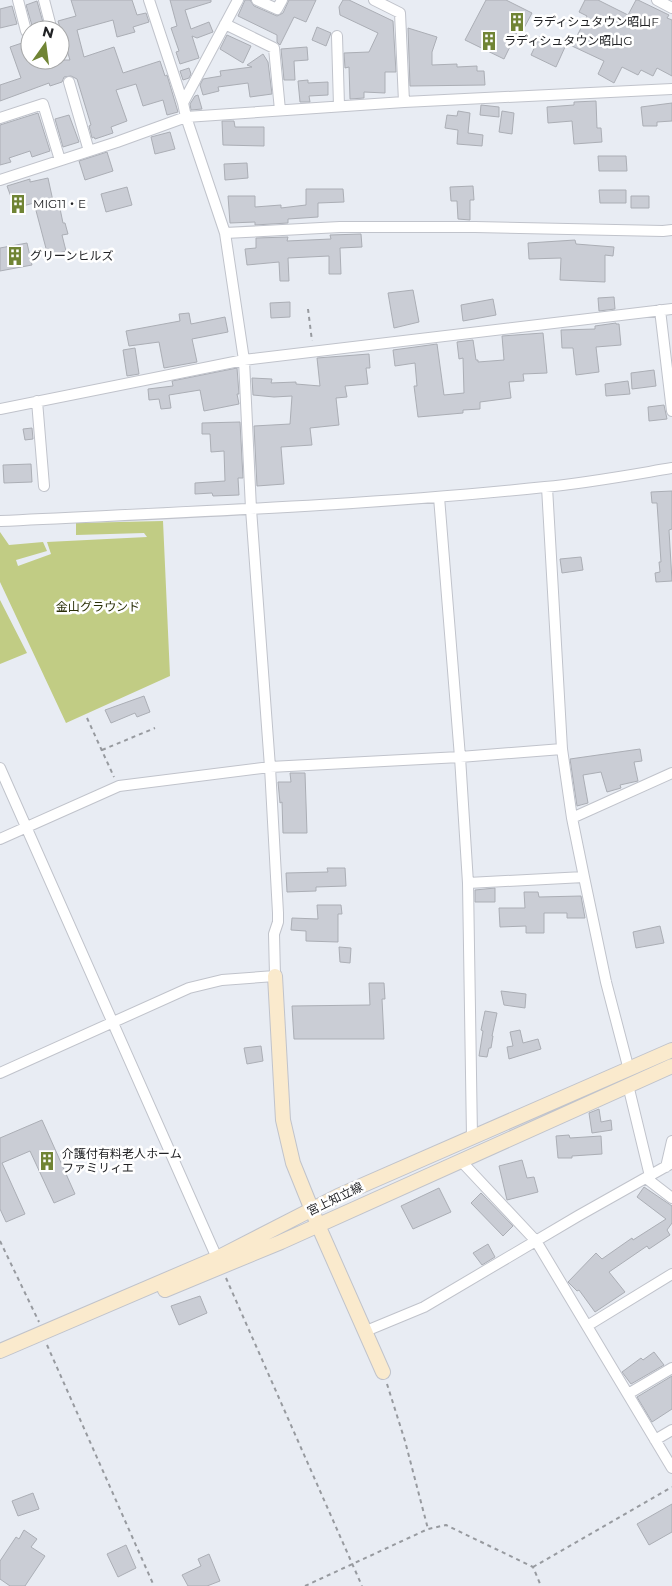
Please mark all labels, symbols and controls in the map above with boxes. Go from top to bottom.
building icon: ラディシュタウン昭山F [506,11,528,33]
place label: ラディシュタウン昭山F [532,14,659,29]
north arrow [20,20,70,70]
text: N [40,22,56,42]
building icon: ラディシュタウン昭山G [478,30,500,52]
place label: ラディシュタウン昭山G [504,33,632,48]
building icon: MIG11・E [7,193,29,215]
place label: MIG11・E [33,196,86,211]
building icon: グリーンヒルズ [4,245,26,267]
place label: グリーンヒルズ [30,248,113,263]
park label: 金山グラウンド [56,599,140,614]
place label: 介護付有料老人ホーム ファミリィエ [62,1146,182,1175]
building icon: 介護付有料老人ホーム ファミリィエ [36,1150,58,1172]
street label: 宮上知立線 [305,1179,365,1218]

